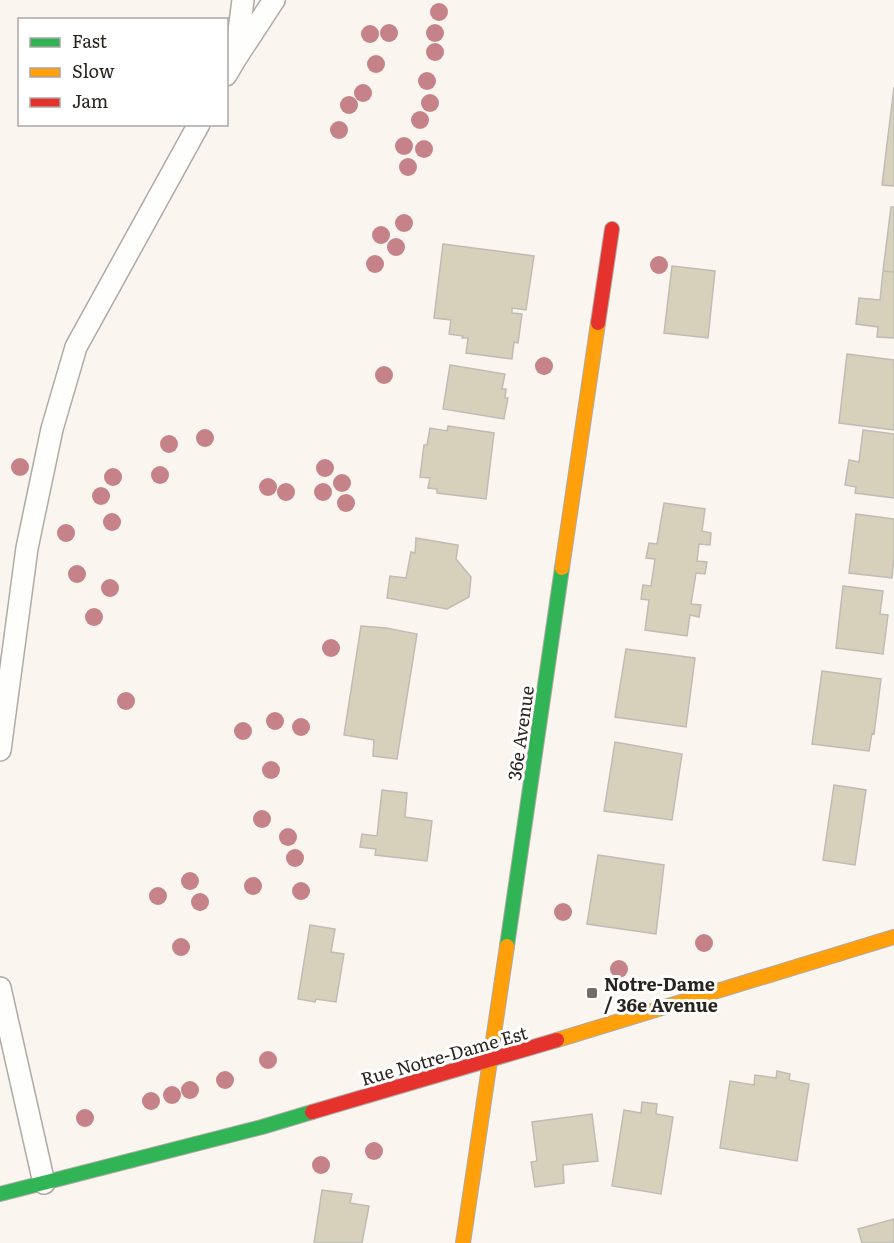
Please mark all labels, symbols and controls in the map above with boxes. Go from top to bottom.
legend [18,18,228,126]
text: Fast [72,27,108,54]
text: Slow [72,57,115,84]
text: Jam [72,87,108,114]
street label: 36e Avenue [500,684,540,782]
place label: Notre-Dame / 36e Avenue [604,970,718,1018]
marker: Notre-Dame / 36e Avenue [585,986,599,1000]
street label: Rue Notre-Dame Est [357,1018,531,1092]

